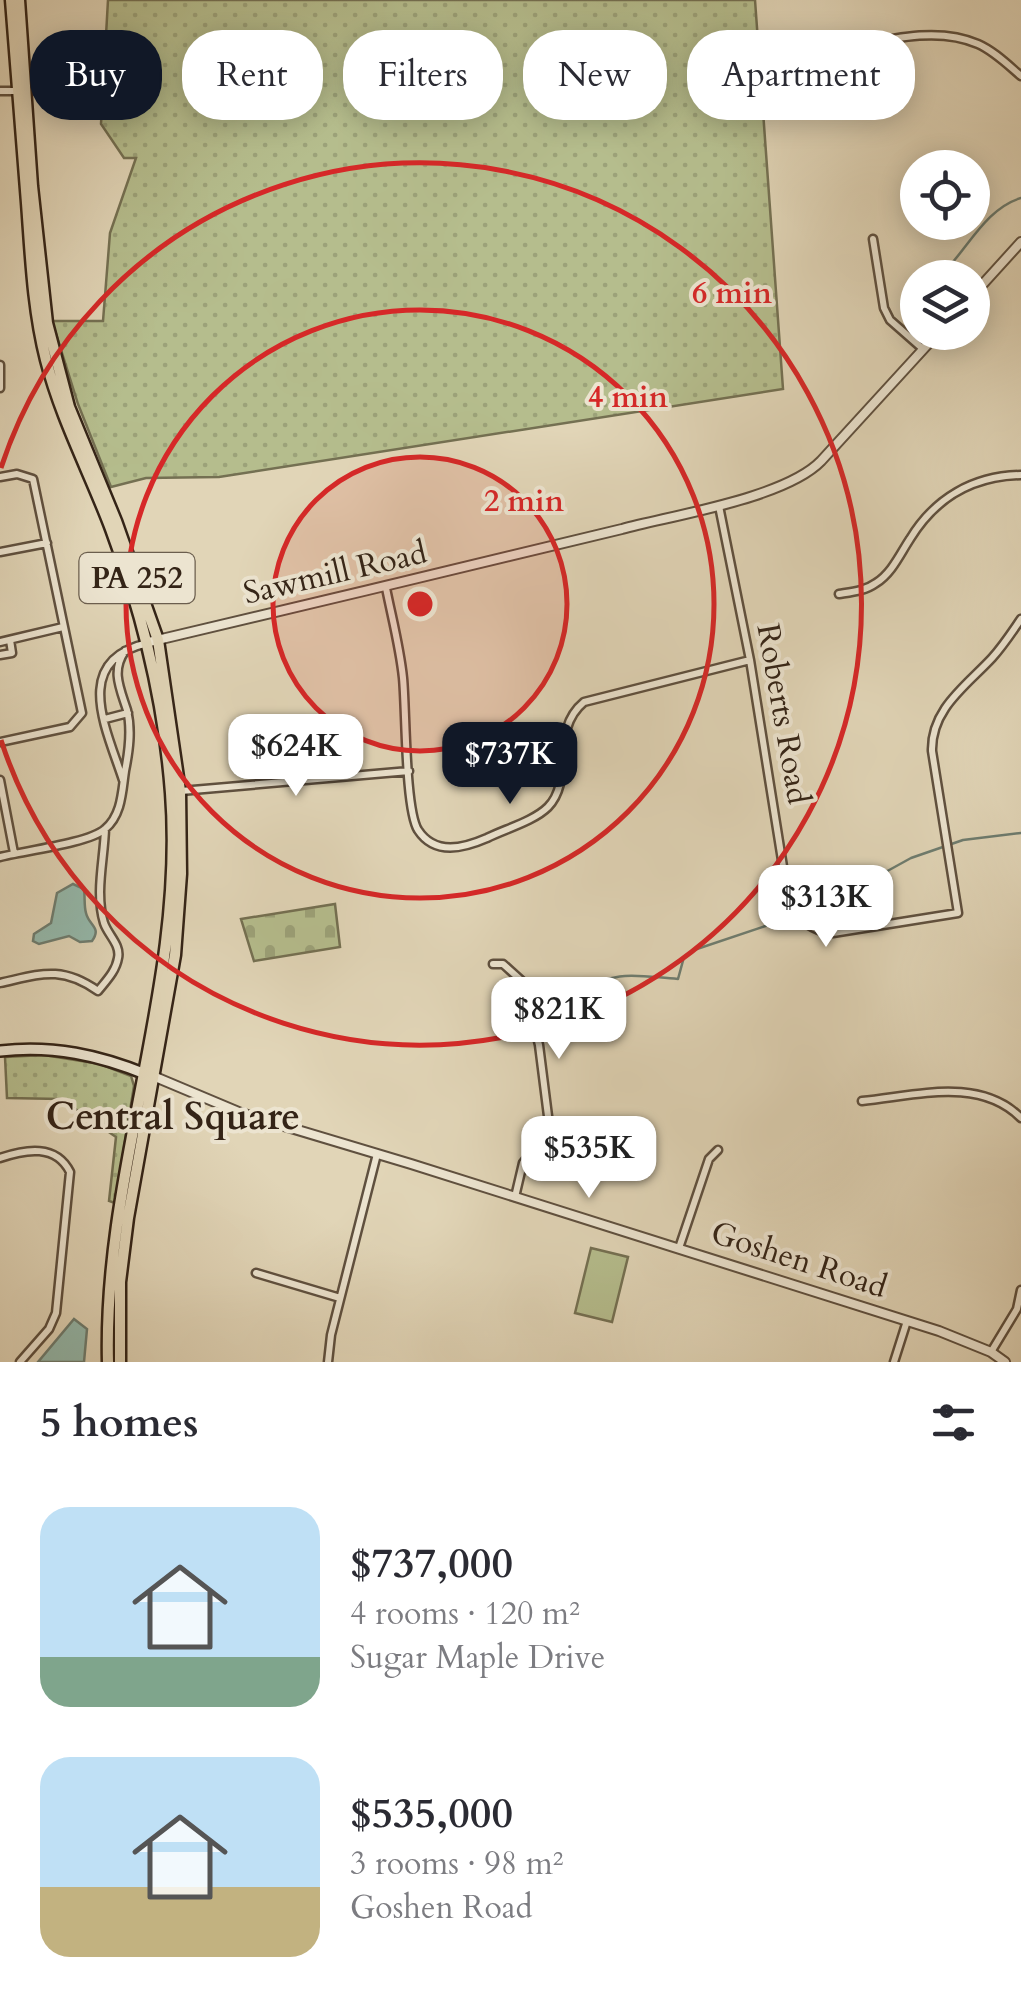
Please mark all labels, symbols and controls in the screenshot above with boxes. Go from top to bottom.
chip: Buy [30,30,162,120]
chip: Rent [182,30,323,120]
chip: Filters [343,30,503,120]
chip: New [523,30,667,120]
chip: Apartment [687,30,915,120]
map controls [900,150,990,350]
button: locate [900,150,990,240]
button: layers [900,260,990,350]
text: 6 min [692,273,772,314]
text: 4 min [588,377,668,418]
text: 2 min [484,481,564,522]
street label: Sawmill Road [239,531,431,615]
road number: PA 252 [80,553,194,603]
centre of rings [402,586,438,622]
street label: Roberts Road [745,620,821,808]
pin: $624K [226,714,366,799]
pin: $737K [440,722,580,807]
text: $624K [250,724,342,768]
text: $737K [464,732,556,776]
pin: $313K [756,865,896,950]
text: $313K [780,875,872,919]
pin: $821K [489,977,629,1062]
text: $821K [513,987,605,1031]
district label: Central Square [46,1091,300,1143]
pin: $535K [519,1116,659,1201]
text: $535K [543,1126,635,1170]
street label: Goshen Road [705,1211,893,1309]
text: 5 homes [40,1394,198,1451]
icon: filters [926,1395,981,1450]
text: $737,000 [350,1535,513,1592]
icon: home [120,1547,240,1667]
text: 4 rooms · 120 m² [350,1592,580,1636]
text: Sugar Maple Drive [350,1636,605,1680]
text: $535,000 [350,1785,513,1842]
icon: home [120,1797,240,1917]
text: 3 rooms · 98 m² [350,1842,563,1886]
text: Goshen Road [350,1886,533,1930]

